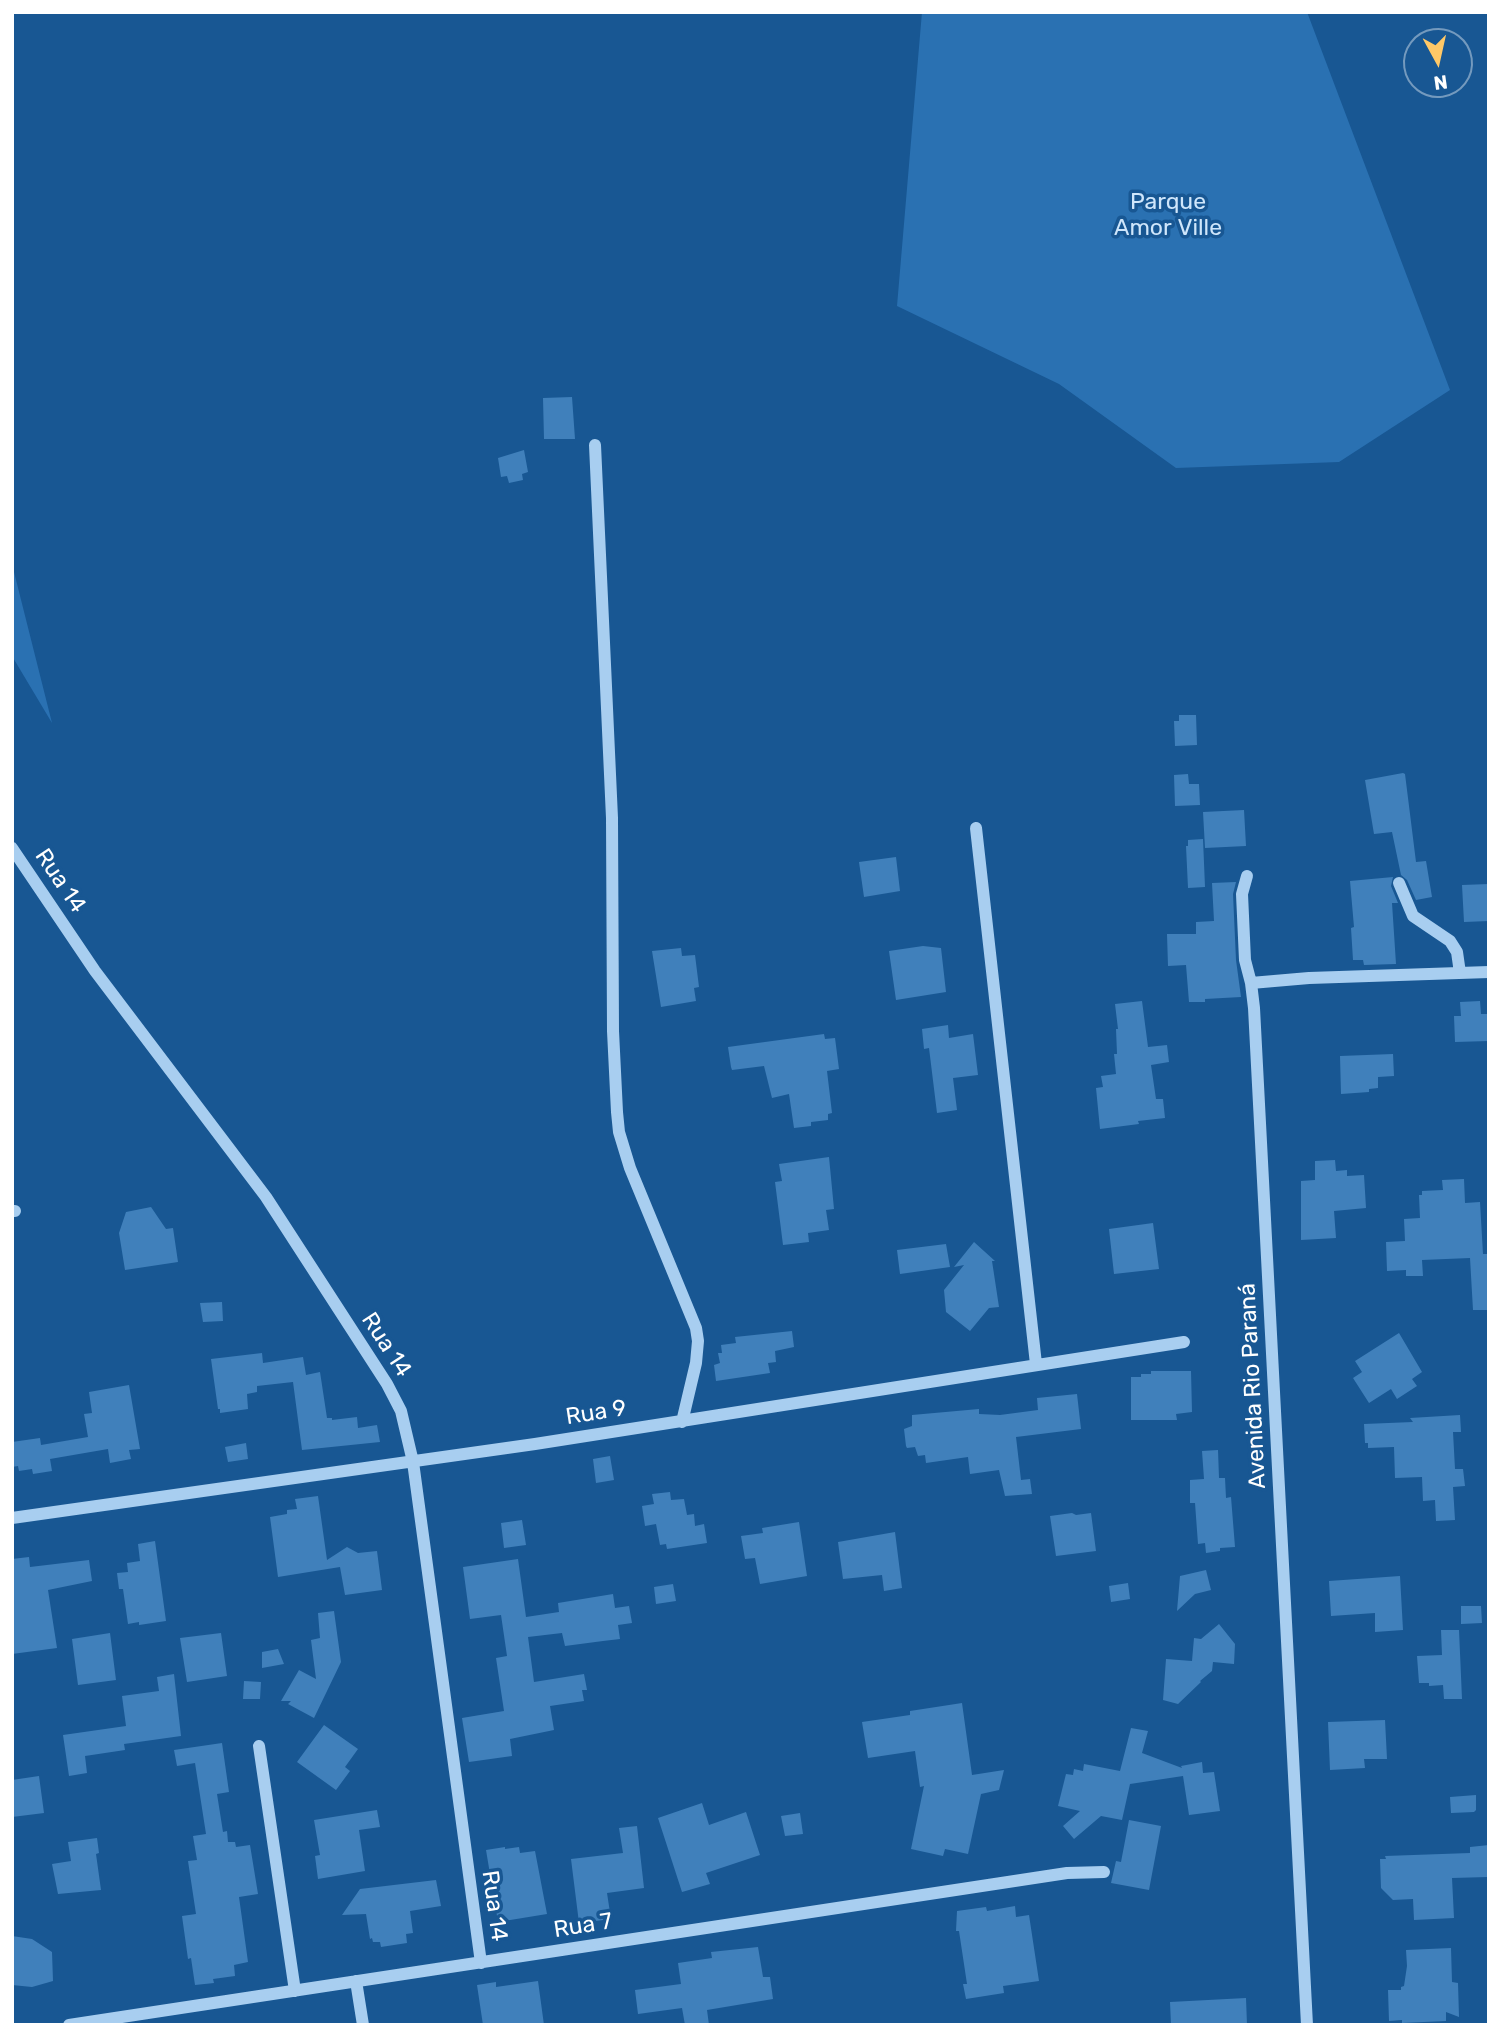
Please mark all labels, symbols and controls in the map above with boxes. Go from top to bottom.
north arrow [1403,28,1473,98]
text: N [1432,70,1449,95]
park label: Parque Amor Ville [1114,188,1222,242]
street label: Rua 14 [29,844,91,918]
street label: Avenida Rio Paraná [1234,1282,1272,1490]
street label: Rua 14 [355,1308,417,1382]
street label: Rua 9 [564,1395,628,1431]
street label: Rua 14 [475,1869,513,1943]
street label: Rua 7 [552,1908,614,1944]

